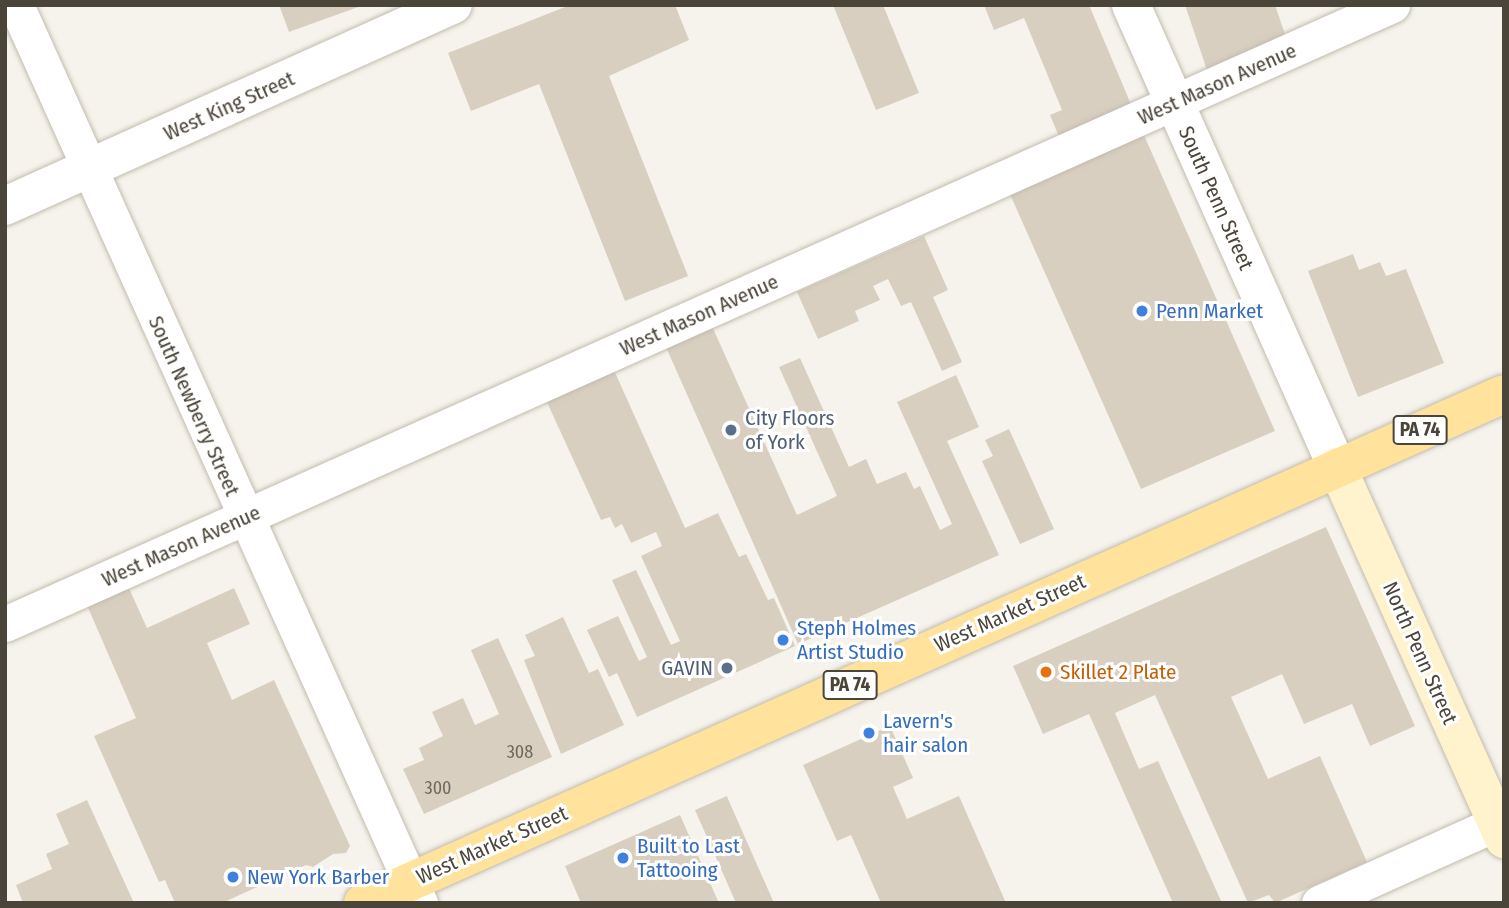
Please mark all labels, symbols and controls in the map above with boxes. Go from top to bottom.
street label: West Mason Avenue [1134,38,1300,130]
street label: West King Street [160,66,298,146]
street label: South Penn Street [1173,122,1259,274]
street label: West Mason Avenue [616,269,782,361]
place label: Penn Market [1156,298,1263,324]
marker: Penn Market [1134,303,1150,319]
street label: South Newberry Street [143,312,245,500]
place label: City Floors of York [745,405,835,455]
road number: PA 74 [1392,414,1448,446]
marker: City Floors of York [723,422,739,438]
street label: West Mason Avenue [98,500,264,592]
street label: West Market Street [931,568,1089,658]
street label: North Penn Street [1377,578,1463,728]
place label: Steph Holmes Artist Studio [797,615,916,665]
marker: Steph Holmes Artist Studio [775,632,791,648]
place label: GAVIN [661,655,713,681]
place label: Skillet 2 Plate [1060,659,1176,685]
marker: GAVIN [719,660,735,676]
marker: Skillet 2 Plate [1038,664,1054,680]
road number: PA 74 [822,670,878,700]
place label: Lavern's hair salon [883,708,968,758]
marker: Lavern's hair salon [861,725,877,741]
house number: 308 [507,741,533,763]
house number: 300 [425,777,451,799]
street label: West Market Street [413,800,571,890]
place label: Built to Last Tattooing [637,833,740,883]
marker: Built to Last Tattooing [615,850,631,866]
place label: New York Barber [247,864,389,890]
marker: New York Barber [225,869,241,885]

